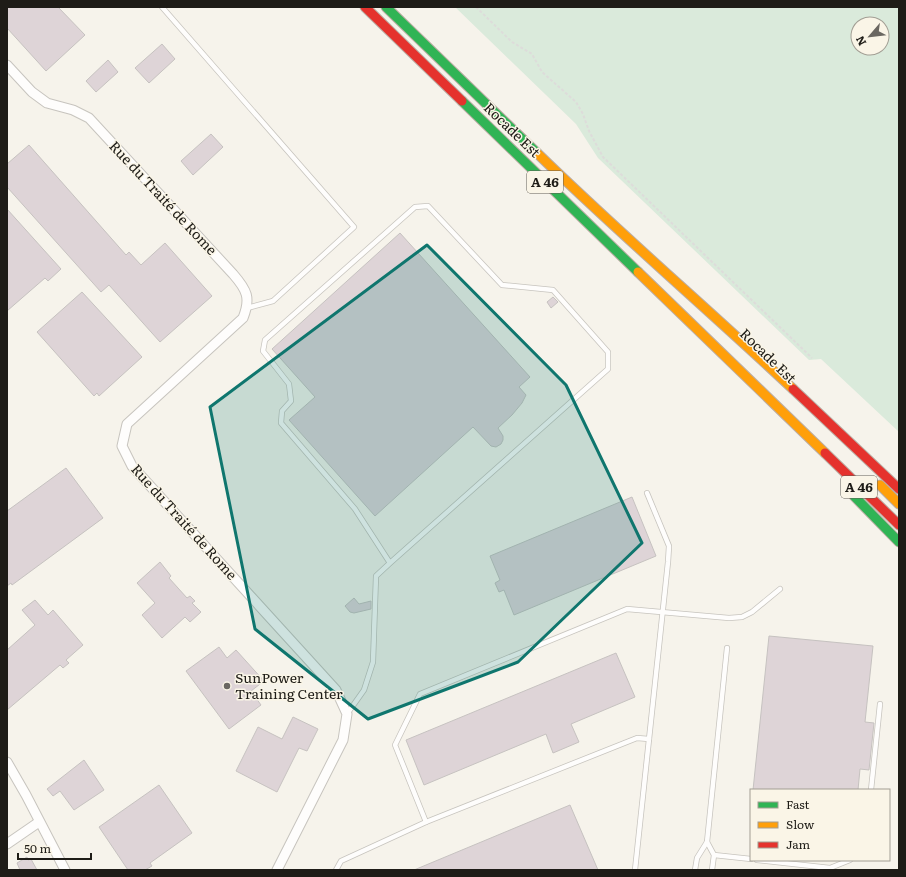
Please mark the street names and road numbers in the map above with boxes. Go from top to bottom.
street label: Rocade Est [480,97,546,162]
street label: Rue du Traité de Rome [105,136,222,259]
road number: A 46 [527,171,563,193]
street label: Rocade Est [736,323,802,388]
street label: Rue du Traité de Rome [127,459,242,584]
road number: A 46 [841,476,877,498]

